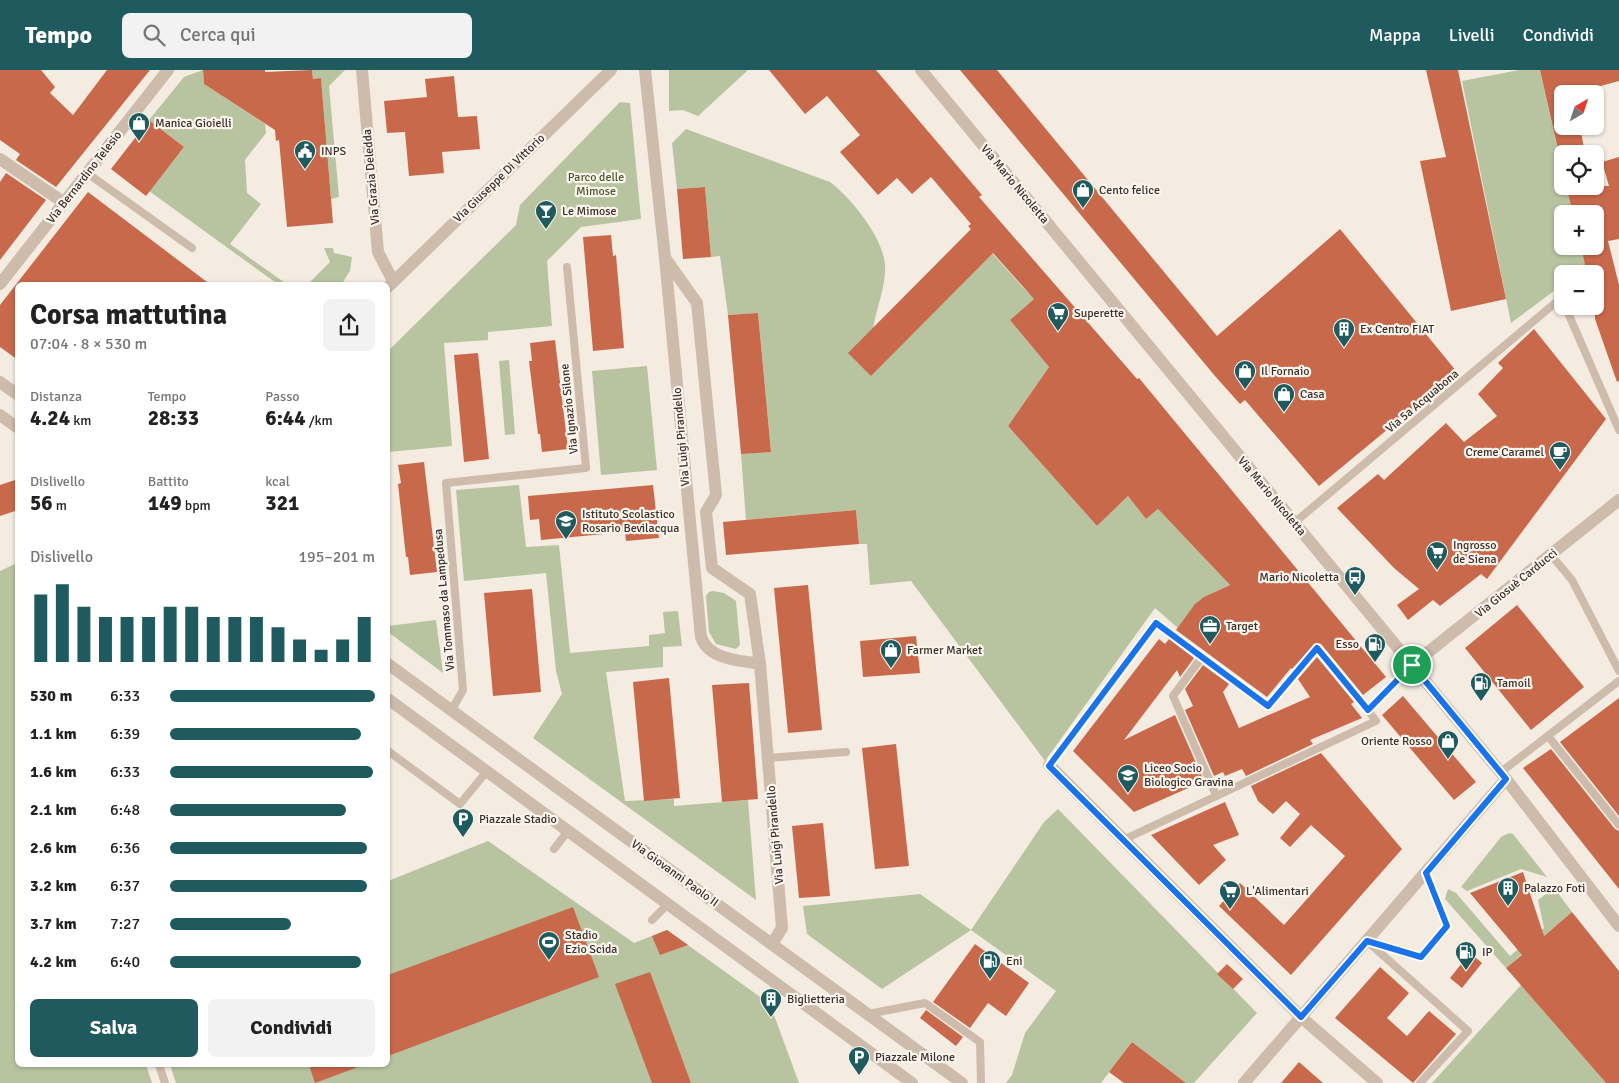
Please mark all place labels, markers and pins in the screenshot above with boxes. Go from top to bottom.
shop icon: Manica Gioielli [127,111,151,142]
place label: Manica Gioielli [155,116,232,131]
public building icon: INPS [293,139,317,170]
place label: INPS [321,144,346,159]
shop icon: Cento felice [1071,178,1095,209]
place label: Cento felice [1099,183,1160,198]
bar icon: Le Mimose [534,199,558,230]
place label: Le Mimose [562,204,617,219]
supermarket icon: Superette [1046,301,1070,332]
place label: Superette [1074,306,1124,321]
building icon: Ex Centro FIAT [1332,317,1356,348]
place label: Ex Centro FIAT [1360,322,1434,337]
shop icon: Il Fornaio [1233,359,1257,390]
place label: Il Fornaio [1261,364,1309,379]
shop icon: Casa [1272,382,1296,413]
place label: Casa [1300,387,1325,402]
cafe icon: Creme Caramel [1548,440,1572,471]
place label: Creme Caramel [1466,445,1544,460]
place label: Istituto Scolastico Rosario Bevilacqua [582,507,679,536]
school or university icon: Istituto Scolastico Rosario Bevilacqua [554,509,578,540]
place label: Ingrosso de Siena [1453,538,1497,567]
supermarket icon: Ingrosso de Siena [1425,540,1449,571]
bus stop icon: Mario Nicoletta [1343,565,1367,596]
place label: Mario Nicoletta [1259,570,1339,585]
office icon: Target [1198,614,1222,645]
place label: Target [1226,619,1258,634]
fuel station icon: Esso [1363,632,1387,663]
place label: Esso [1335,637,1359,652]
shop icon: Farmer Market [879,638,903,669]
place label: Farmer Market [907,643,982,658]
pin [1391,644,1433,686]
fuel station icon: Tamoil [1469,671,1493,702]
place label: Tamoil [1497,676,1531,691]
shop icon: Oriente Rosso [1436,729,1460,760]
place label: Oriente Rosso [1361,734,1432,749]
place label: Liceo Socio Biologico Gravina [1144,761,1234,790]
school or university icon: Liceo Socio Biologico Gravina [1116,763,1140,794]
parking icon: Piazzale Stadio [451,807,475,838]
place label: Piazzale Stadio [479,812,557,827]
building icon: Palazzo Foti [1496,876,1520,907]
supermarket icon: L'Alimentari [1218,879,1242,910]
place label: Palazzo Foti [1524,881,1585,896]
place label: L'Alimentari [1246,884,1309,899]
place label: Stadio Ezio Scida [565,928,617,957]
sports icon: Stadio Ezio Scida [537,930,561,961]
fuel station icon: IP [1454,940,1478,971]
place label: IP [1482,945,1493,960]
fuel station icon: Eni [978,949,1002,980]
place label: Eni [1006,954,1023,969]
building icon: Biglietteria [759,987,783,1018]
place label: Biglietteria [787,992,845,1007]
parking icon: Piazzale Milone [847,1045,871,1076]
place label: Piazzale Milone [875,1050,955,1065]

